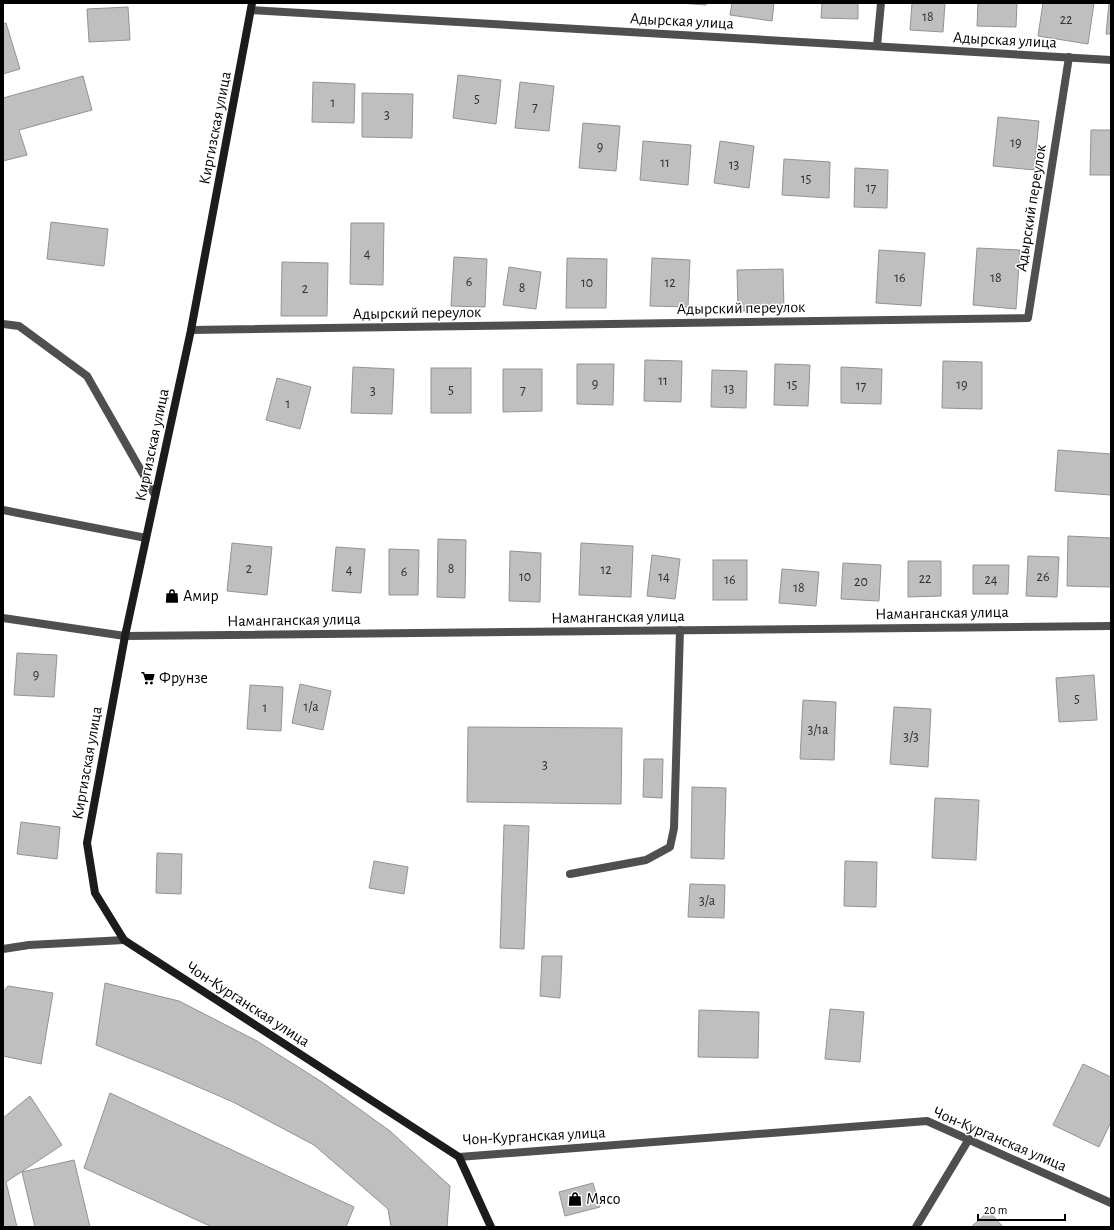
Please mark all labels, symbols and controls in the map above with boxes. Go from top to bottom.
street label: Адырская улица [630,10,734,33]
house number: 18 [922,10,934,24]
house number: 22 [1060,13,1072,27]
street label: Адырская улица [953,29,1057,52]
street label: Киргизская улица [196,70,235,186]
house number: 5 [474,92,480,106]
house number: 1 [331,96,335,110]
house number: 7 [532,100,538,114]
house number: 3 [384,108,390,122]
house number: 19 [1010,136,1022,150]
house number: 9 [597,140,603,154]
street label: Адырский переулок [1013,143,1050,273]
house number: 11 [660,156,670,170]
house number: 13 [729,158,740,172]
house number: 15 [801,172,811,186]
house number: 17 [866,181,876,195]
house number: 4 [364,247,371,261]
house number: 16 [894,271,906,285]
house number: 18 [990,271,1002,285]
house number: 6 [466,275,472,289]
house number: 10 [581,276,593,290]
house number: 12 [664,276,676,290]
house number: 8 [519,281,525,295]
house number: 2 [302,282,308,296]
street label: Адырский переулок [677,299,806,318]
street label: Адырский переулок [353,304,482,323]
house number: 11 [658,374,668,388]
house number: 9 [592,377,598,391]
house number: 15 [787,378,797,392]
house number: 19 [956,378,968,392]
house number: 17 [856,379,866,393]
house number: 13 [724,382,735,396]
house number: 5 [448,383,454,397]
house number: 7 [520,383,526,397]
house number: 3 [370,384,376,398]
street label: Киргизская улица [132,387,173,503]
house number: 1 [286,397,290,411]
house number: 2 [246,562,252,576]
house number: 8 [448,562,454,576]
house number: 4 [346,563,353,577]
house number: 12 [600,563,612,577]
house number: 6 [401,565,407,579]
house number: 10 [519,570,531,584]
house number: 14 [658,570,670,584]
house number: 26 [1037,570,1049,584]
house number: 22 [919,572,931,586]
house number: 16 [724,573,736,587]
house number: 24 [984,573,998,587]
house number: 20 [854,575,868,589]
house number: 18 [793,581,805,595]
shop icon: Амир [164,588,180,604]
place label: Амир [183,588,219,604]
street label: Наманганская улица [875,604,1009,623]
street label: Наманганская улица [551,608,685,627]
street label: Наманганская улица [227,611,361,630]
house number: 9 [33,668,39,682]
supermarket icon: Фрунзе [140,670,156,686]
place label: Фрунзе [159,670,208,687]
house number: 5 [1074,692,1080,706]
house number: 1/а [303,700,319,714]
house number: 1 [263,701,267,715]
street label: Киргизская улица [69,705,106,821]
house number: 3/1а [808,723,829,737]
house number: 3/3 [903,730,919,744]
house number: 3 [542,758,548,772]
house number: 3/а [699,894,716,908]
street label: Чон-Курганская улица [183,958,312,1051]
street label: Чон-Курганская улица [931,1104,1069,1175]
street label: Чон-Курганская улица [462,1124,606,1149]
shop icon: Мясо [567,1191,583,1207]
place label: Мясо [586,1191,621,1207]
scale bar [978,1196,1065,1222]
text: 20 m [984,1204,1007,1216]

